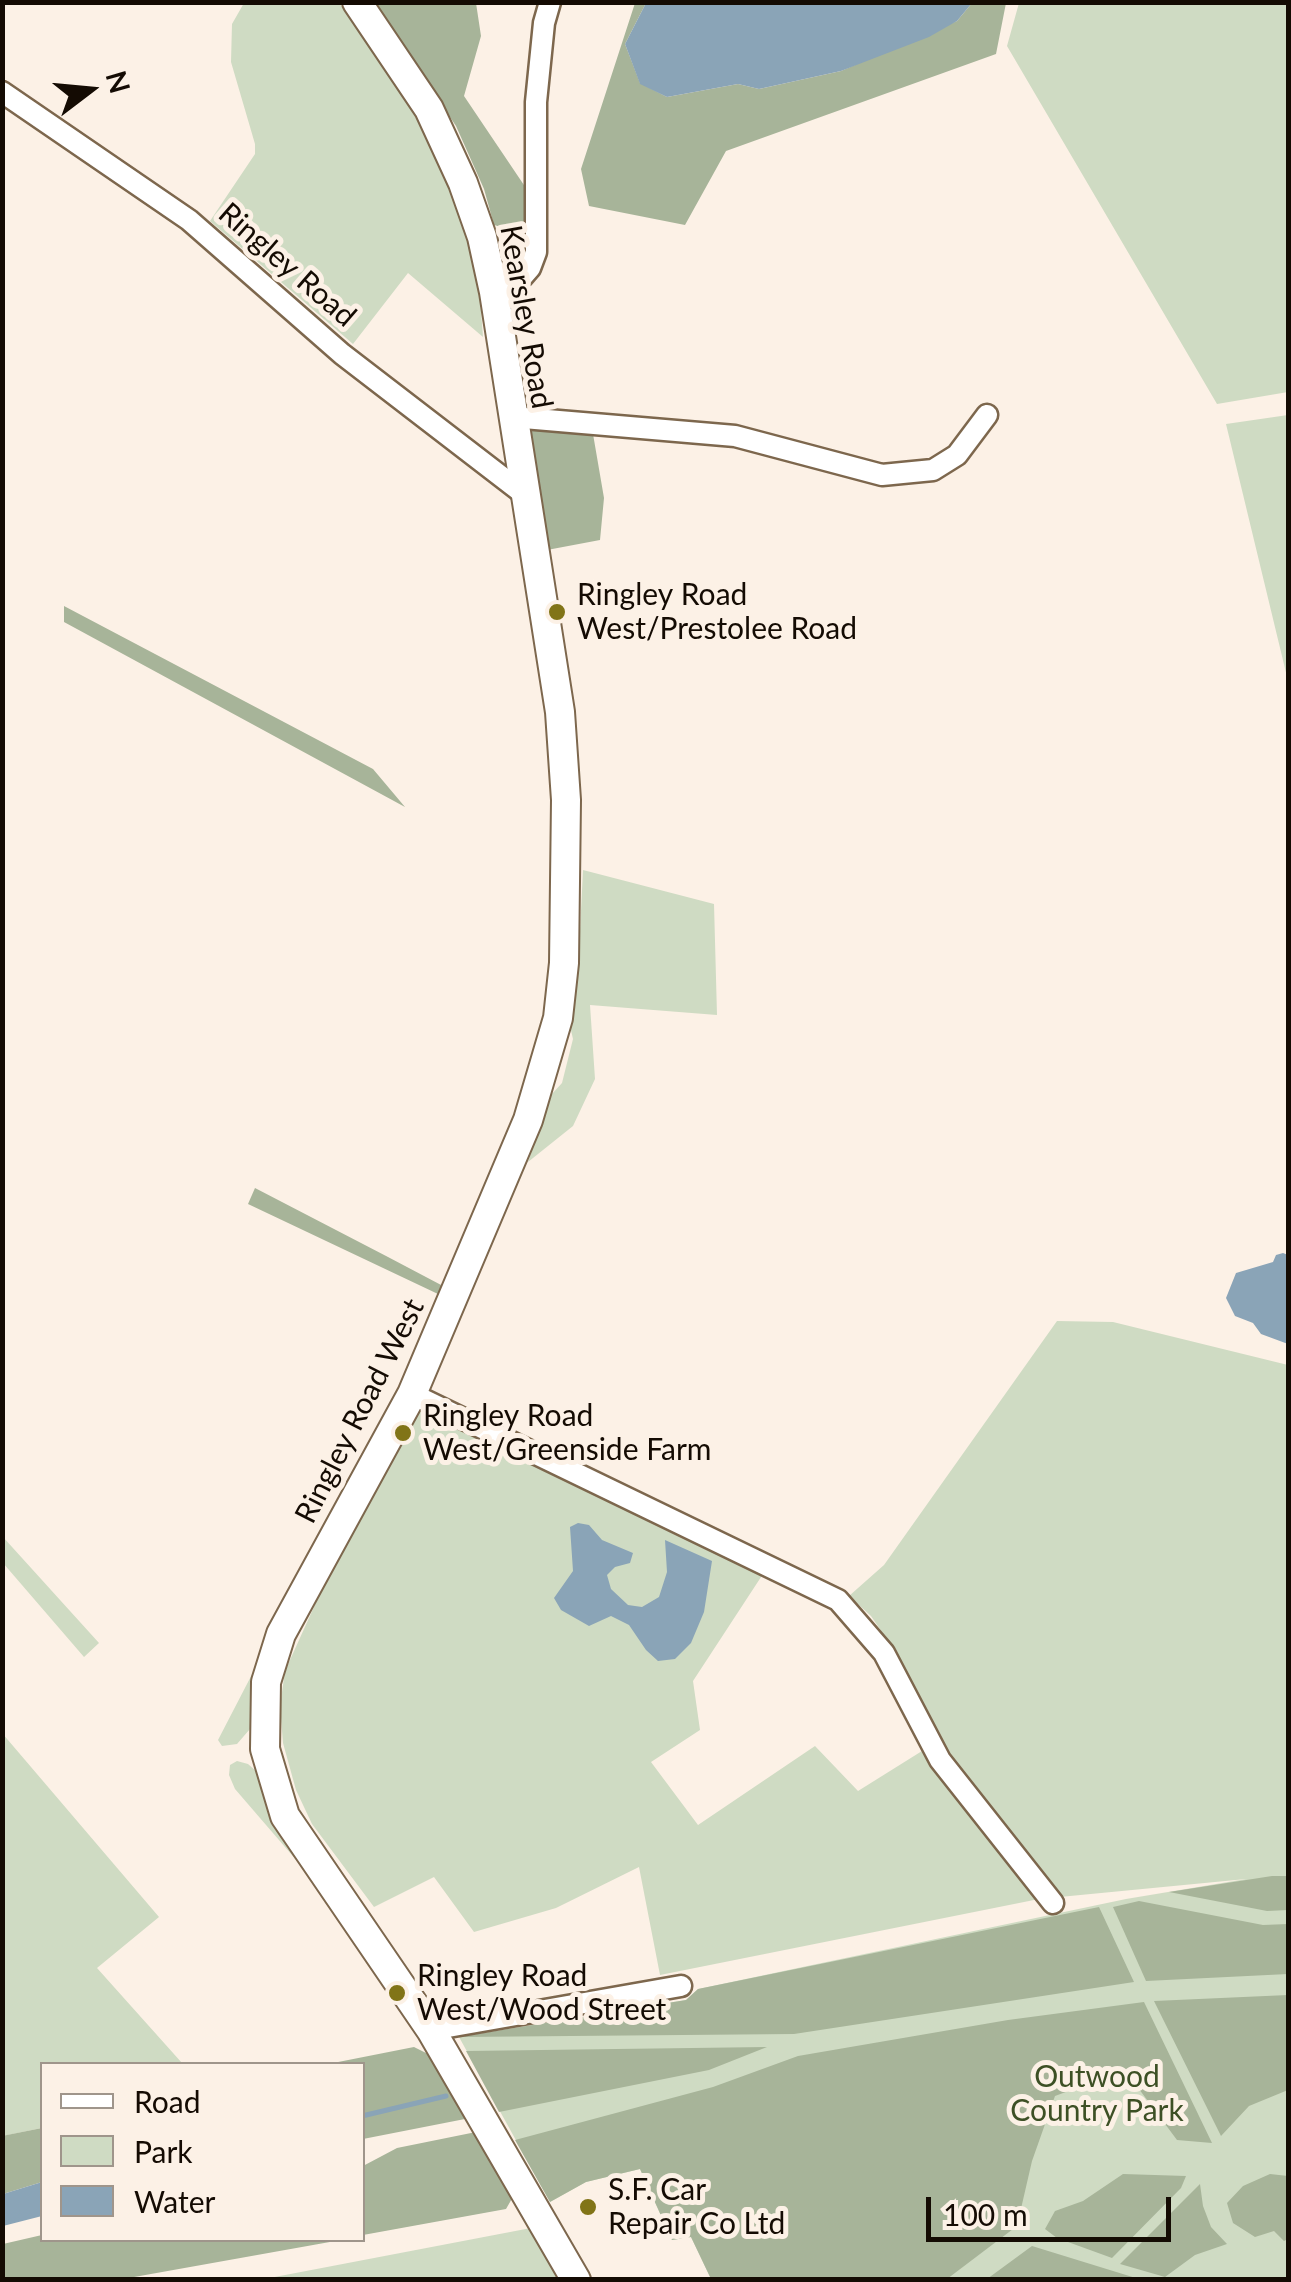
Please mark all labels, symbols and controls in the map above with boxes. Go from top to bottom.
north arrow [40,40,140,140]
text: N [100,67,138,97]
street label: Ringley Road [211,196,363,334]
street label: Kearsley Road [492,223,560,411]
place label: Ringley Road West/Prestolee Road [577,577,857,648]
marker: Ringley Road West/Prestolee Road [546,601,568,623]
street label: Ringley Road West [288,1293,432,1529]
place label: Ringley Road West/Greenside Farm [423,1398,711,1468]
marker: Ringley Road West/Greenside Farm [392,1422,414,1444]
place label: Ringley Road West/Wood Street [417,1958,666,2028]
marker: Ringley Road West/Wood Street [386,1982,408,2004]
park label: Outwood Country Park [1010,2059,1184,2130]
legend [40,2062,365,2242]
text: Road [134,2083,201,2119]
text: Park [134,2133,193,2169]
place label: S.F. Car Repair Co Ltd [608,2172,785,2242]
scale bar [931,2177,1176,2239]
text: Water [134,2183,216,2219]
marker: S.F. Car Repair Co Ltd [577,2196,599,2218]
text: 100 m [943,2196,1028,2232]

